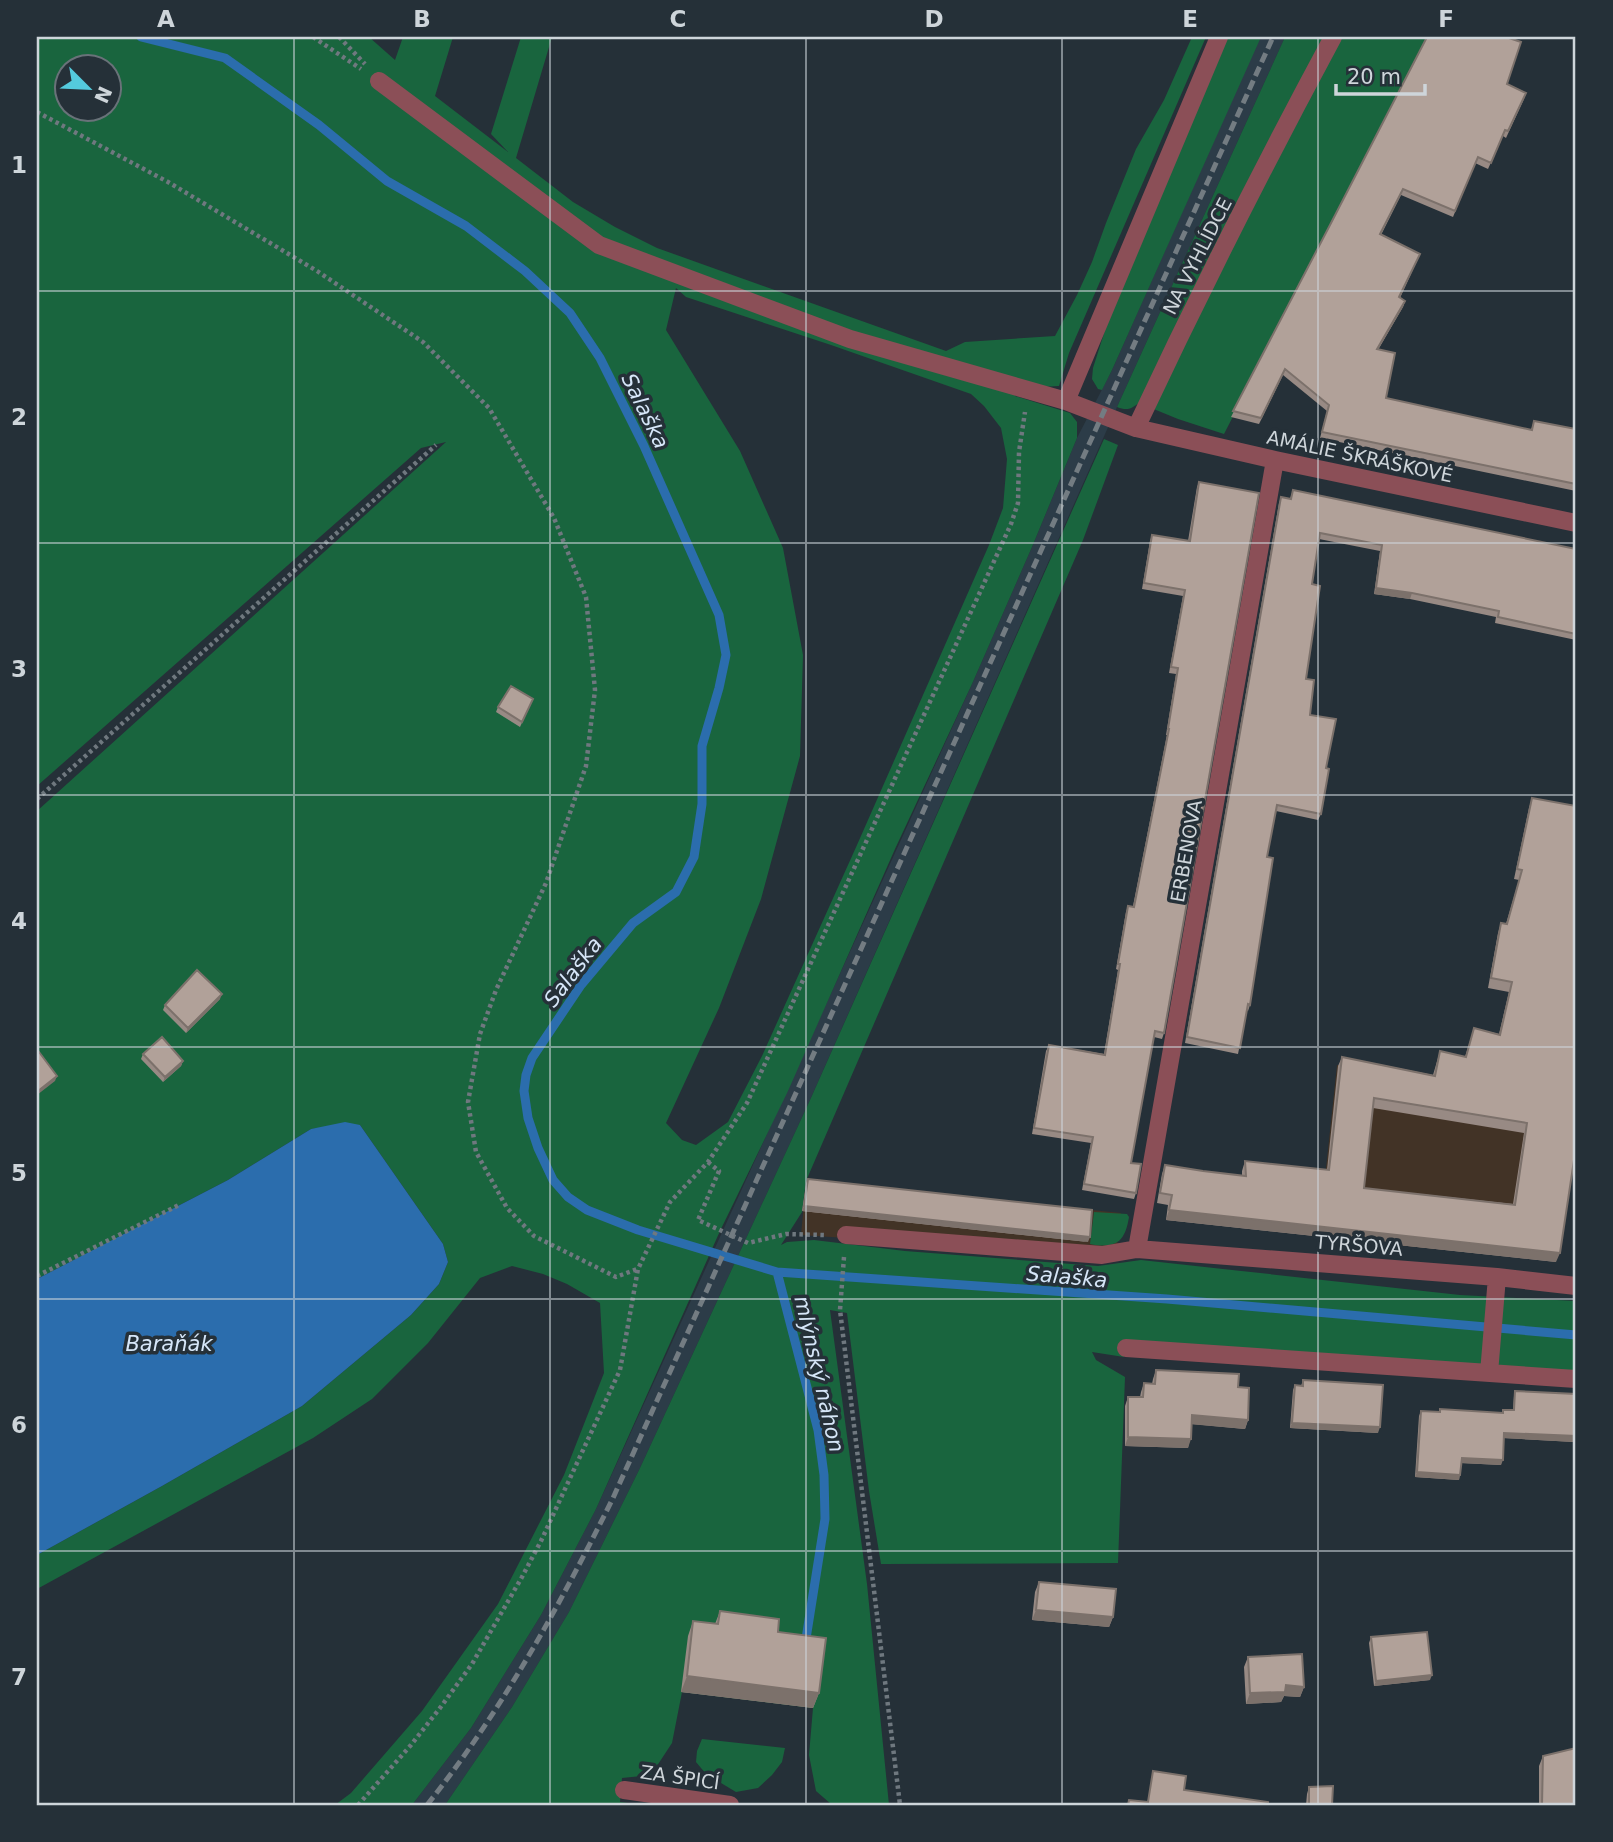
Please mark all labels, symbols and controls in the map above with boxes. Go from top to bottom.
text: A [157,6,175,32]
text: B [413,6,431,32]
text: C [670,6,686,32]
text: D [924,6,944,32]
text: E [1182,6,1198,32]
text: F [1438,6,1454,32]
north arrow [52,52,122,122]
scale bar [1336,52,1426,96]
text: 20 m [1347,65,1401,89]
text: N [90,83,117,107]
text: 1 [11,152,27,178]
street label: NA VYHLÍDCE [1158,194,1236,318]
water label: Salaška [616,369,674,453]
text: 2 [11,404,27,430]
street label: AMÁLIE ŠKRÁŠKOVÉ [1265,425,1455,486]
text: 3 [11,656,27,682]
street label: ERBENOVA [1166,798,1206,904]
text: 4 [11,908,27,934]
water label: Salaška [539,932,607,1012]
text: 5 [11,1160,27,1186]
street label: TYRŠOVA [1313,1229,1404,1260]
water label: Salaška [1026,1262,1108,1292]
water label: mlýnský náhon [789,1293,849,1455]
water label: Baraňák [125,1332,213,1356]
text: 6 [11,1412,27,1438]
text: 7 [11,1664,27,1690]
street label: ZA ŠPICÍ [639,1760,722,1794]

